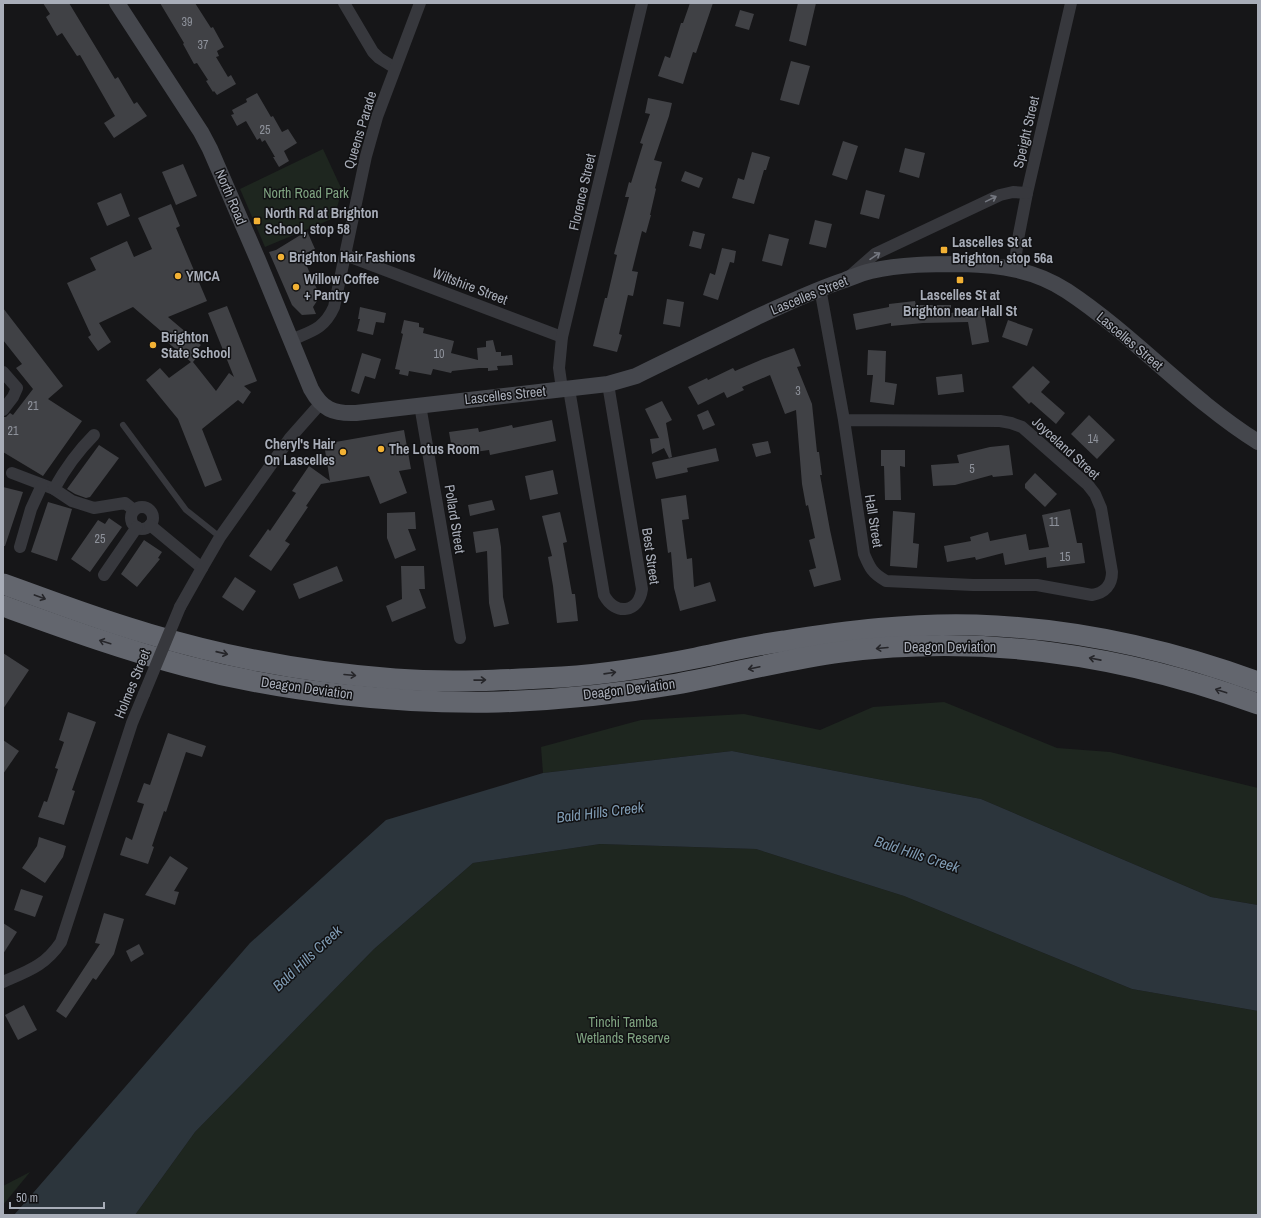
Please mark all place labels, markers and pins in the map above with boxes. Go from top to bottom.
place label: North Rd at Brighton School, stop 58 [265,204,379,238]
marker: North Rd at Brighton School, stop 58 [252,216,262,226]
place label: Lascelles St at Brighton, stop 56a [952,233,1053,267]
marker: Lascelles St at Brighton, stop 56a [939,245,949,255]
place label: Brighton Hair Fashions [289,248,415,266]
marker: Brighton Hair Fashions [276,252,286,262]
place label: YMCA [186,267,221,285]
place label: Willow Coffee + Pantry [304,270,379,304]
marker: YMCA [173,271,183,281]
marker: Lascelles St at Brighton near Hall St [955,275,965,285]
marker: Willow Coffee + Pantry [291,282,301,292]
place label: Lascelles St at Brighton near Hall St [903,286,1017,320]
place label: Brighton State School [161,328,231,362]
marker: Brighton State School [148,340,158,350]
place label: Cheryl's Hair On Lascelles [264,435,336,469]
place label: The Lotus Room [389,440,480,458]
marker: The Lotus Room [376,444,386,454]
marker: Cheryl's Hair On Lascelles [338,447,348,457]

